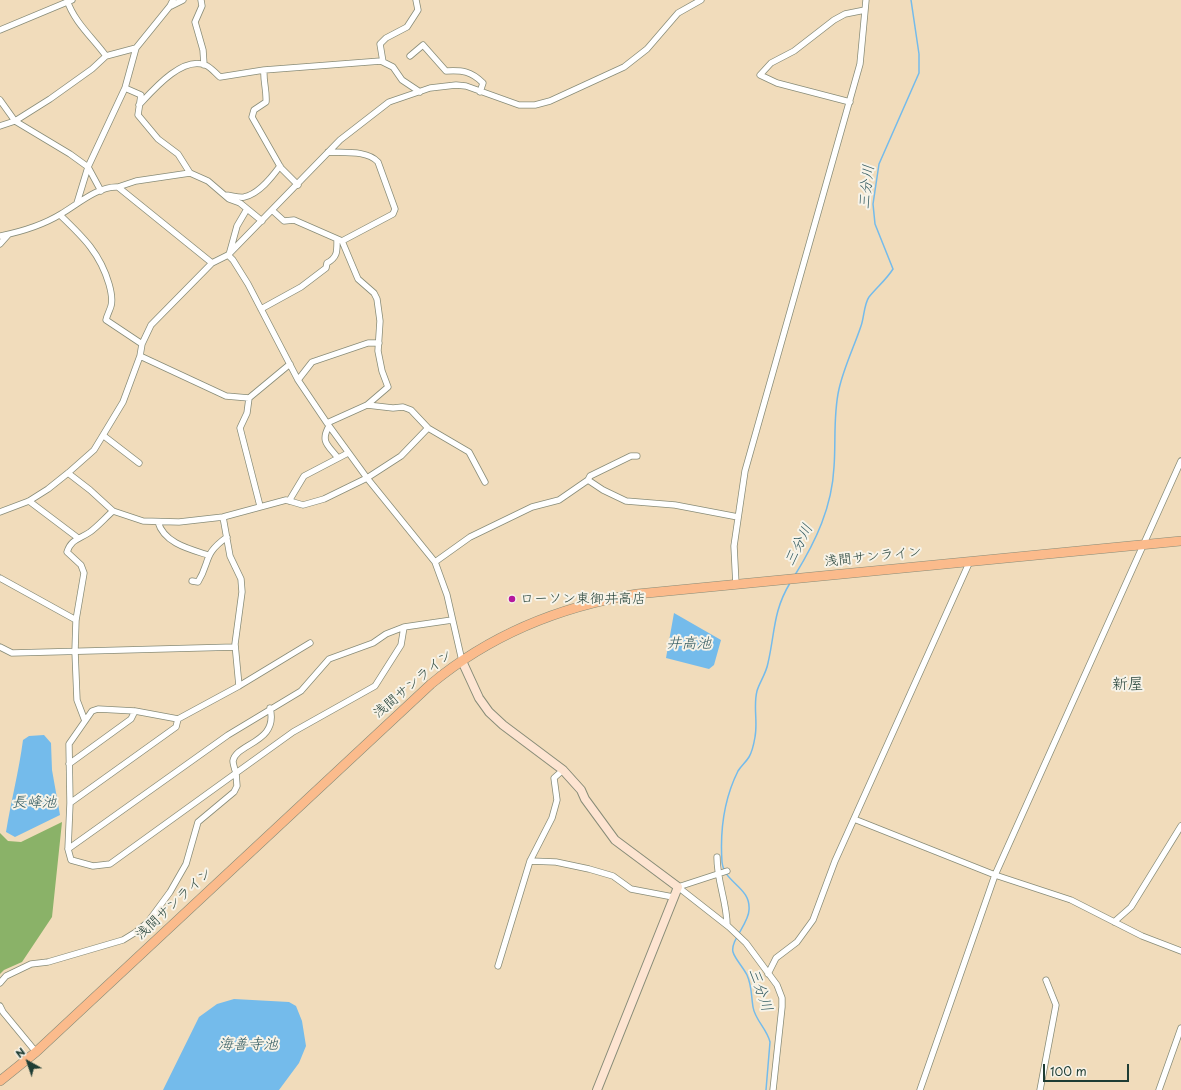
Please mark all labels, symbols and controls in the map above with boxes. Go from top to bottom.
water label: 三分川 [856,164,878,210]
water label: 三分川 [781,521,817,569]
street label: 浅間サンライン [823,544,923,570]
place label: ローソン東御井高店 [520,591,646,607]
marker: ローソン東御井高店 [507,594,517,604]
water label: 井高池 [667,635,711,653]
street label: 浅間サンライン [370,646,456,722]
district label: 新屋 [1112,675,1144,695]
water label: 長峰池 [12,794,56,812]
street label: 浅間サンライン [132,864,216,944]
water label: 三分川 [744,966,776,1014]
water label: 海善寺池 [218,1036,278,1054]
north arrow [8,1042,48,1082]
text: N [11,1043,29,1062]
scale bar [1045,1056,1131,1082]
text: 100 m [1050,1062,1087,1080]

